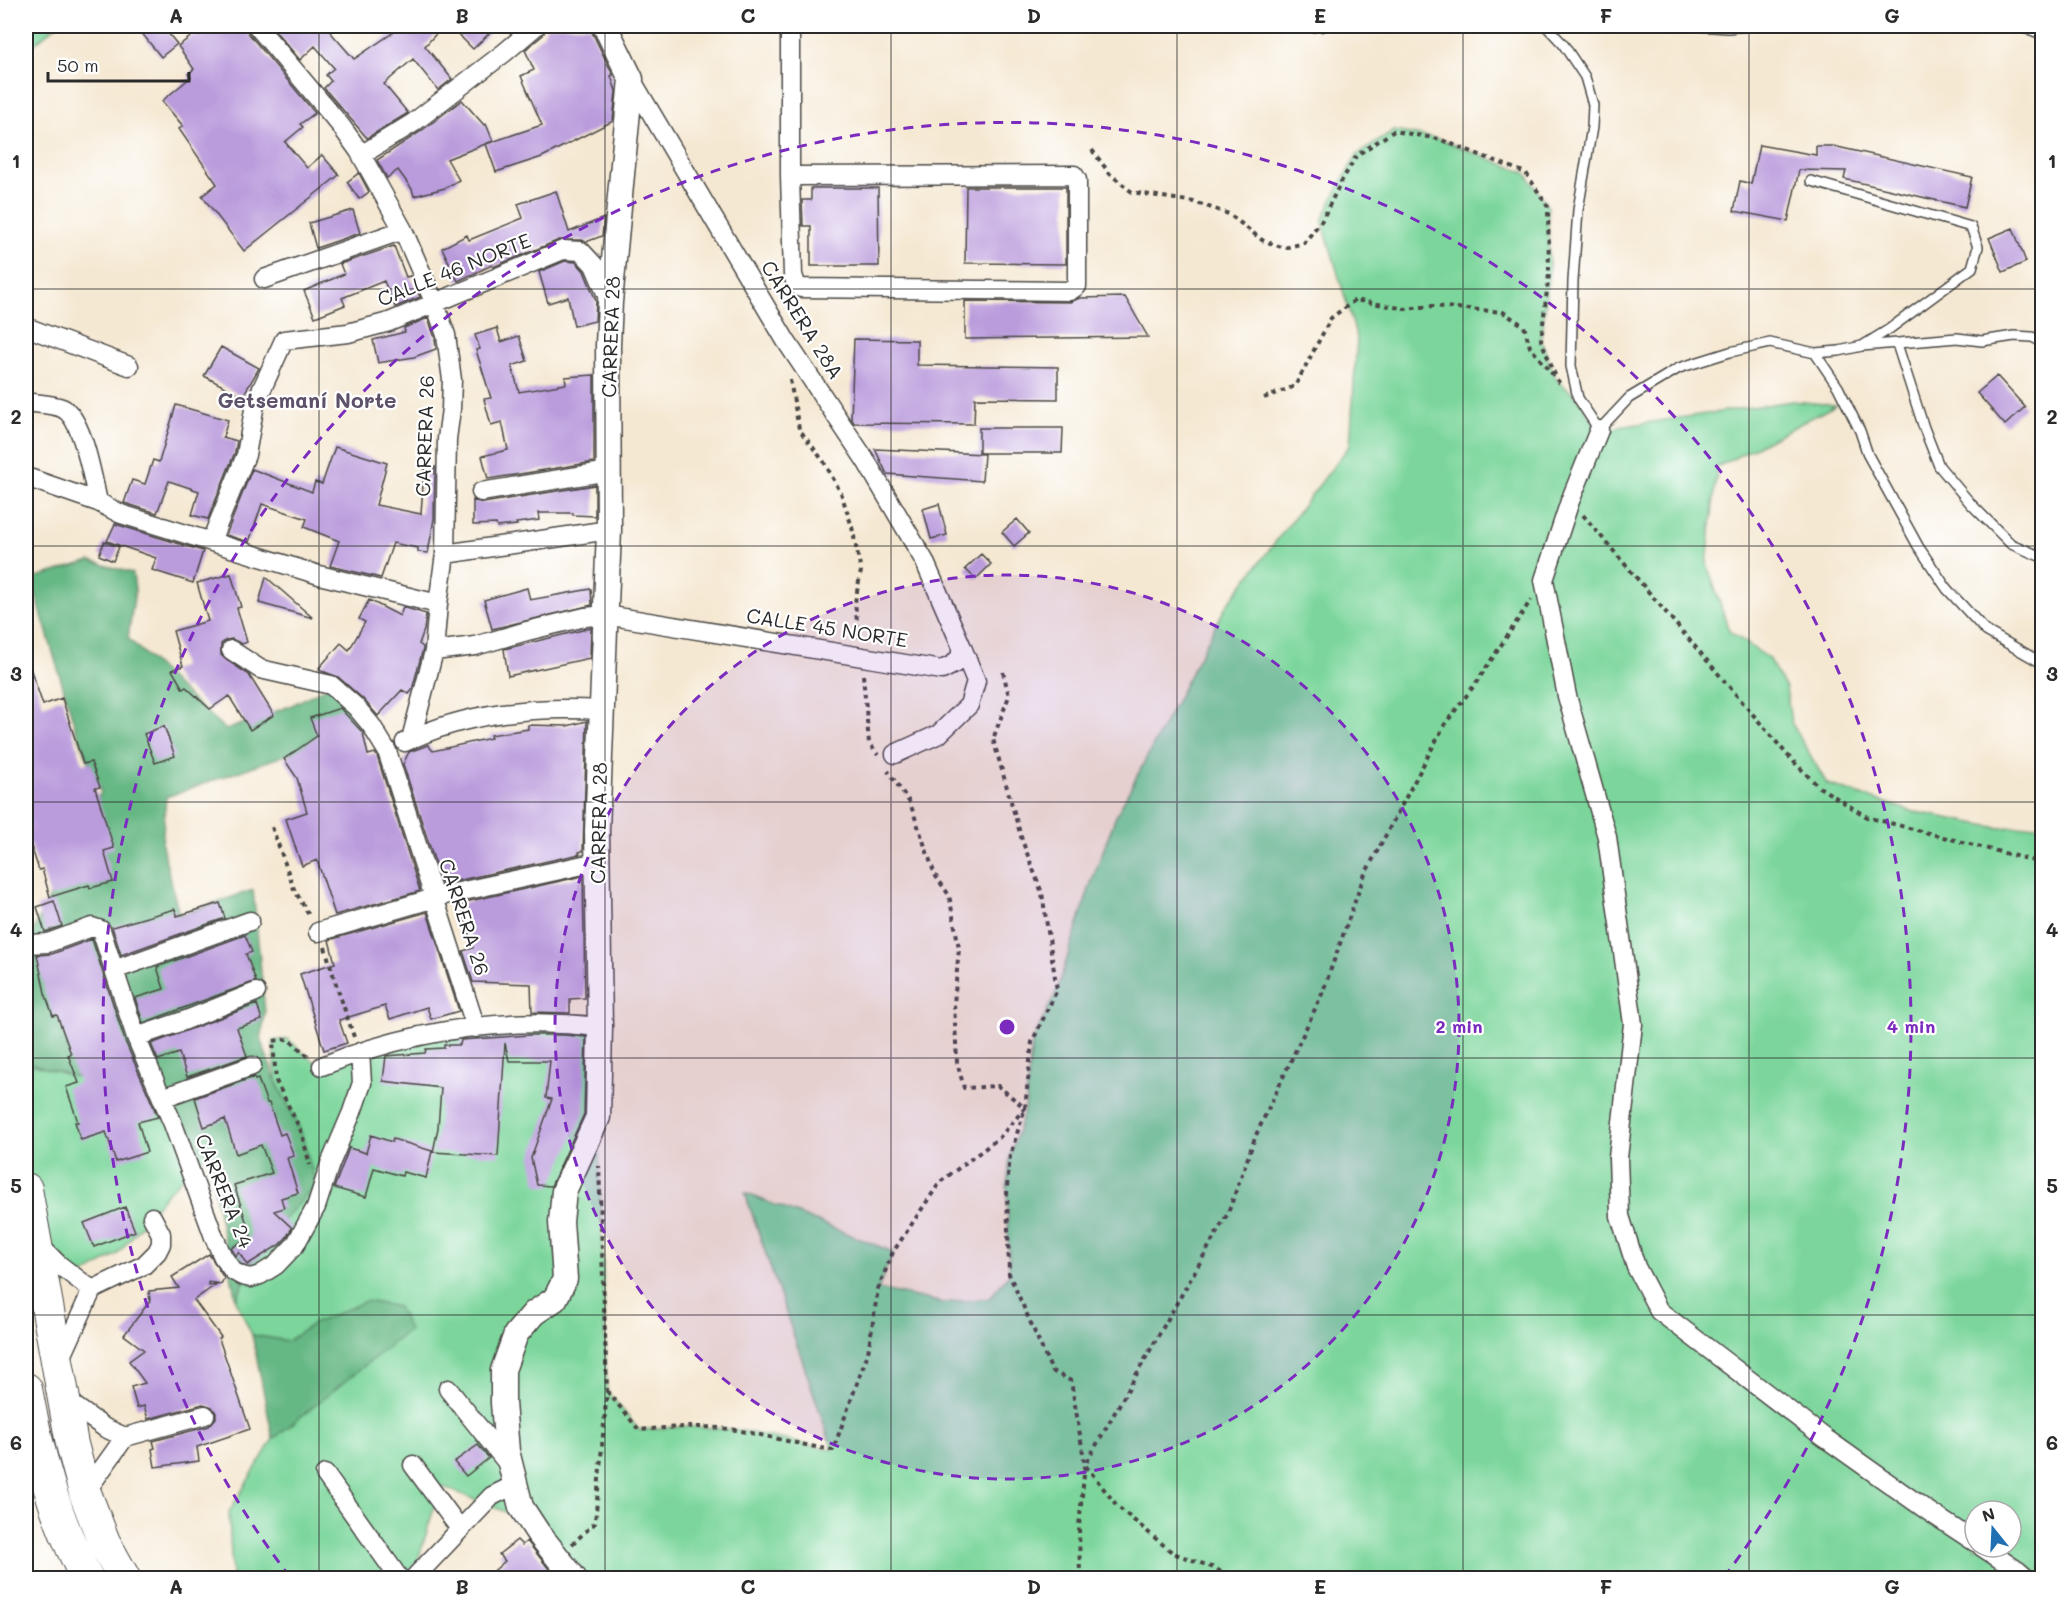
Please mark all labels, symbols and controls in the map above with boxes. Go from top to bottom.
text: A [169,2,183,28]
text: B [455,2,469,28]
text: C [741,2,756,28]
text: D [1027,2,1041,28]
text: E [1314,2,1326,28]
text: F [1600,2,1613,28]
text: G [1884,2,1900,28]
scale bar [48,45,189,83]
text: 50 m [57,53,99,77]
text: 1 [12,147,20,173]
text: 1 [2048,147,2056,173]
street label: CALLE 46 NORTE [373,226,534,312]
street label: CARRERA 28A [756,255,850,384]
street label: CARRERA 28 [595,276,625,398]
street label: CARRERA 26 [409,375,439,497]
district label: Getsemaní Norte [217,386,397,413]
text: 2 [10,403,22,429]
text: 2 [2046,403,2058,429]
street label: CALLE 45 NORTE [745,601,910,653]
text: 3 [10,660,22,686]
text: 3 [2046,660,2058,686]
street label: CARRERA 28 [584,762,612,884]
street label: CARRERA 26 [434,855,496,978]
text: 4 [10,916,23,942]
text: 4 [2046,916,2059,942]
text: 2 min [1435,1014,1483,1038]
text: 4 min [1887,1014,1935,1038]
centre of rings [997,1017,1017,1037]
street label: CARRERA 24 [190,1130,260,1252]
text: 5 [10,1172,22,1198]
text: 5 [2046,1172,2058,1198]
text: 6 [10,1429,22,1455]
text: 6 [2046,1429,2058,1455]
north arrow [1963,1499,2023,1559]
text: N [1979,1502,1997,1526]
text: A [169,1573,183,1599]
text: B [455,1573,469,1599]
text: C [741,1573,756,1599]
text: D [1027,1573,1041,1599]
text: E [1314,1573,1326,1599]
text: F [1600,1573,1613,1599]
text: G [1884,1573,1900,1599]

